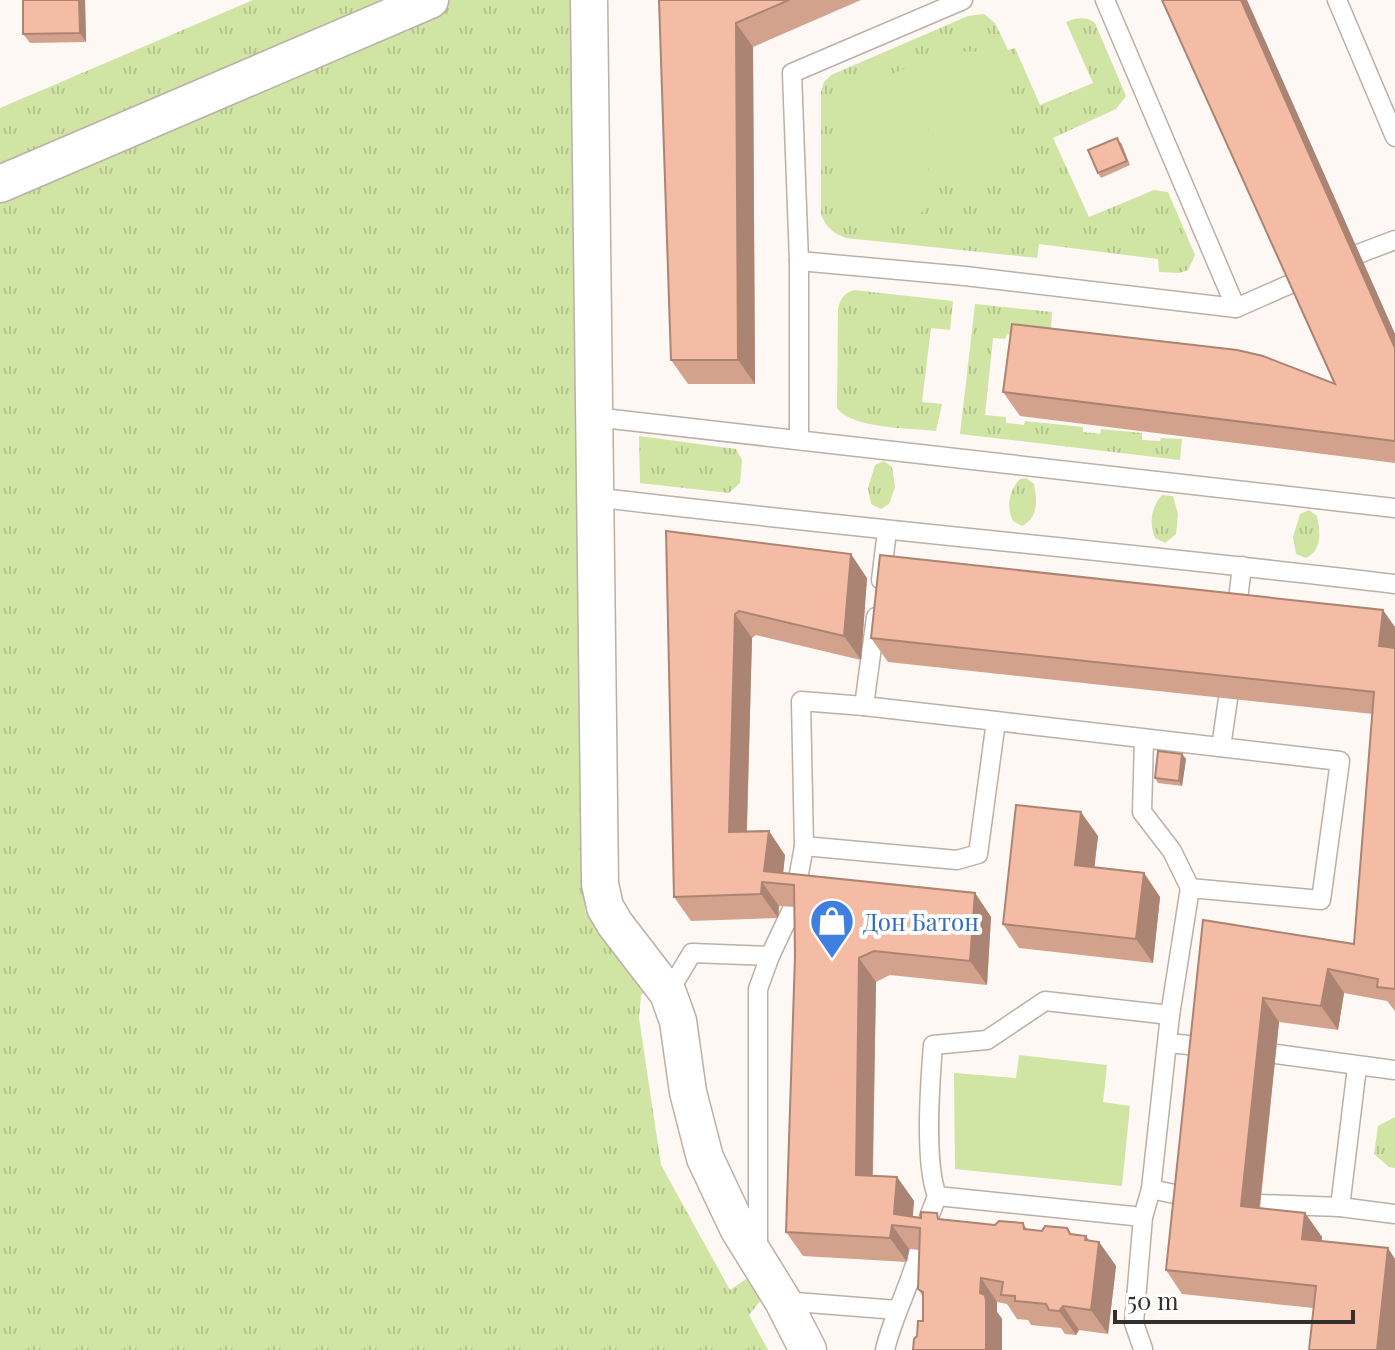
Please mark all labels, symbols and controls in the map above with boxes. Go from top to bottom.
shop icon: Дон Батон [808,897,856,960]
place label: Дон Батон [863,905,979,937]
scale bar [1115,1274,1353,1324]
text: 50 m [1127,1284,1179,1316]

